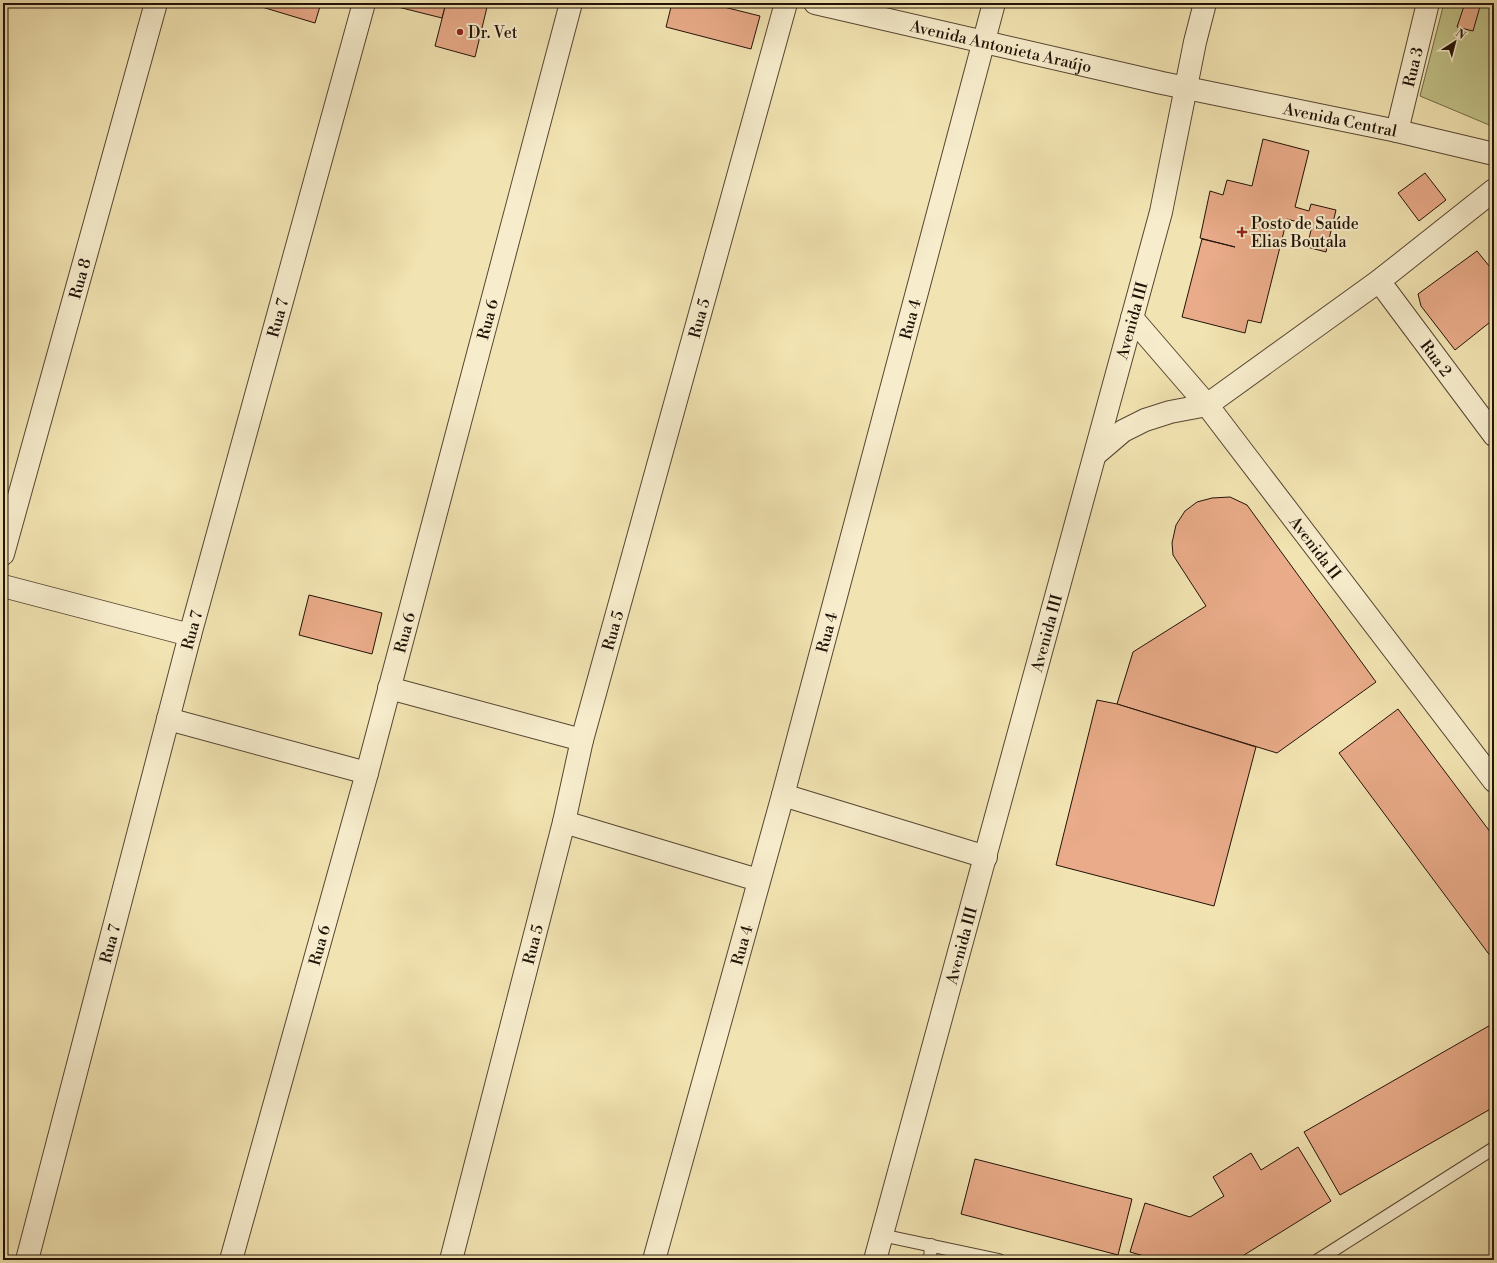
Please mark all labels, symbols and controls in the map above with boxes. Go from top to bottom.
street label: Avenida Antonieta Araújo [907,16,1094,78]
north arrow [1435,22,1475,62]
place label: Dr. Vet [468,23,518,43]
text: N [1453,26,1468,43]
marker: Dr. Vet [455,27,465,37]
street label: Rua 3 [1399,45,1428,89]
street label: Avenida Central [1281,99,1399,142]
place label: Posto de Saúde Elias Boutala [1251,214,1359,252]
marker: Posto de Saúde Elias Boutala [1236,226,1248,238]
street label: Rua 8 [65,256,96,301]
street label: Avenida III [1112,280,1153,363]
street label: Rua 7 [263,296,293,340]
street label: Rua 5 [685,296,715,341]
street label: Rua 6 [473,297,503,342]
street label: Rua 4 [896,297,926,342]
street label: Rua 2 [1415,336,1456,381]
street label: Avenida II [1284,512,1345,583]
street label: Avenida III [1027,592,1067,675]
street label: Rua 5 [598,608,628,653]
street label: Rua 7 [178,609,207,652]
street label: Rua 6 [390,610,420,655]
street label: Rua 4 [812,610,842,655]
street label: Avenida III [941,905,982,988]
street label: Rua 7 [96,922,125,966]
street label: Rua 6 [305,922,335,968]
street label: Rua 5 [519,922,548,967]
street label: Rua 4 [727,922,758,968]

